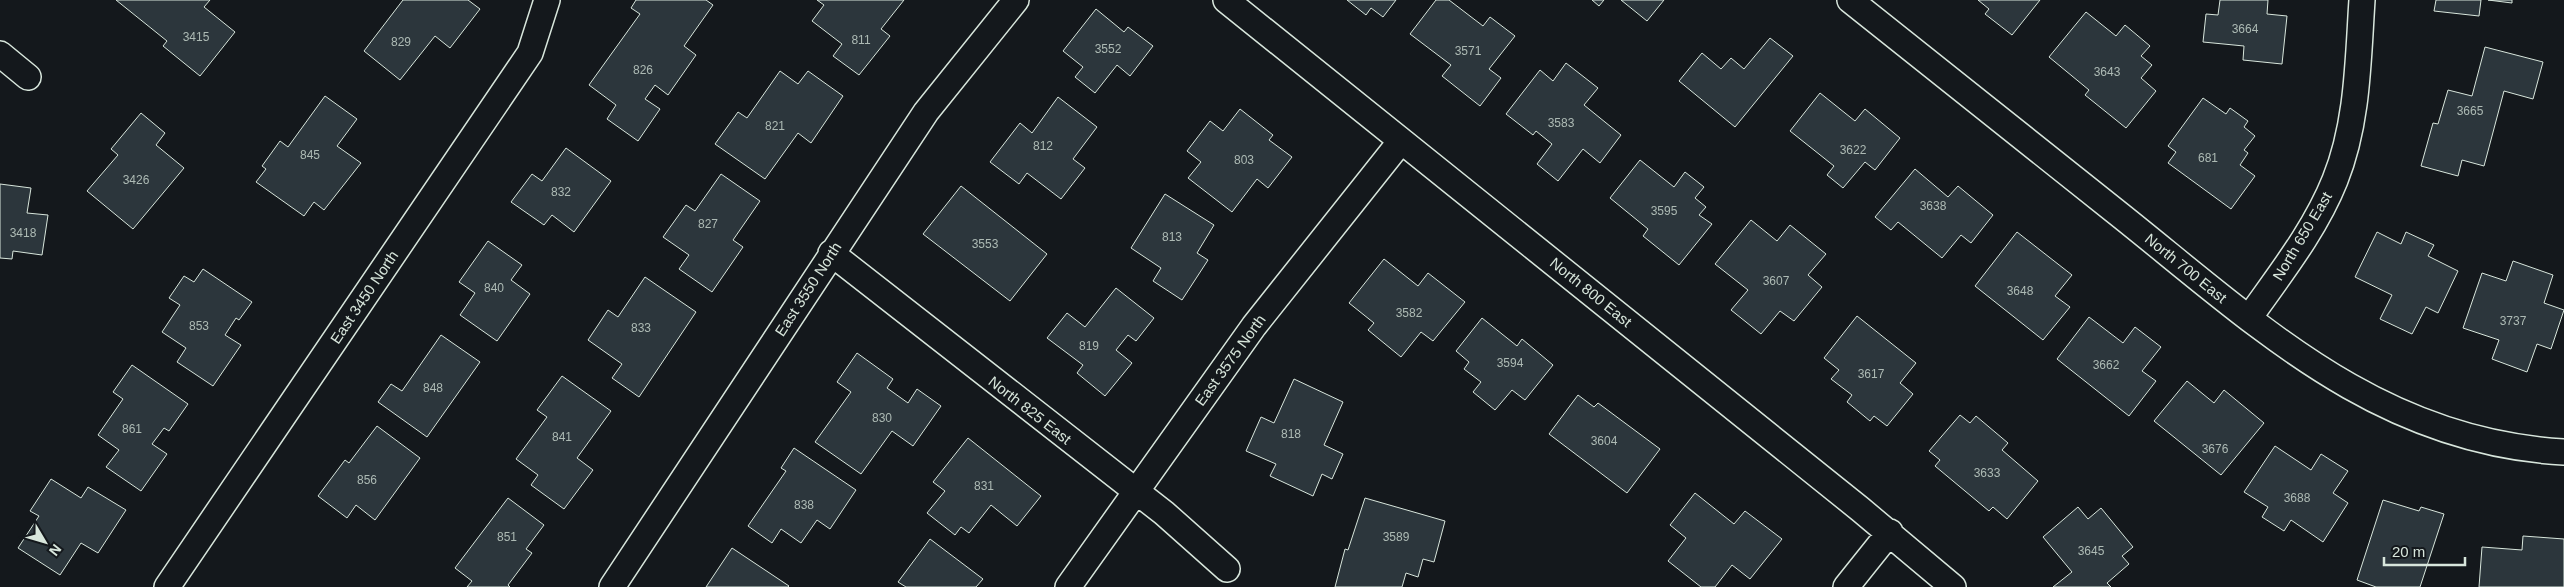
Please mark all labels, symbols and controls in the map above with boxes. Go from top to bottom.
house number: 3664 [2232,22,2259,36]
house number: 3415 [183,30,210,44]
house number: 811 [851,33,871,47]
house number: 829 [391,35,411,49]
house number: 3552 [1095,42,1122,56]
house number: 3571 [1455,44,1482,58]
house number: 826 [633,63,653,77]
house number: 3643 [2094,65,2121,79]
house number: 3665 [2457,104,2484,118]
house number: 3583 [1548,116,1575,130]
house number: 821 [765,119,785,133]
house number: 812 [1033,139,1053,153]
house number: 3622 [1840,143,1867,157]
house number: 845 [300,148,320,162]
house number: 681 [2198,151,2218,165]
house number: 803 [1234,153,1254,167]
house number: 3426 [123,173,150,187]
house number: 832 [551,185,571,199]
street label: North 650 East [2269,188,2335,283]
house number: 3638 [1920,199,1947,213]
house number: 3595 [1651,204,1678,218]
house number: 827 [698,217,718,231]
house number: 3418 [10,226,37,240]
house number: 813 [1162,230,1182,244]
street label: North 700 East [2142,230,2231,307]
house number: 3553 [972,237,999,251]
street label: East 3550 North [771,239,845,339]
street label: East 3450 North [327,247,401,347]
street label: North 800 East [1547,254,1636,331]
house number: 3607 [1763,274,1790,288]
house number: 840 [484,281,504,295]
house number: 3648 [2007,284,2034,298]
house number: 3582 [1396,306,1423,320]
street label: East 3575 North [1191,311,1269,409]
house number: 3737 [2500,314,2527,328]
house number: 853 [189,319,209,333]
house number: 833 [631,321,651,335]
house number: 819 [1079,339,1099,353]
house number: 3594 [1497,356,1524,370]
house number: 3662 [2093,358,2120,372]
house number: 3617 [1858,367,1885,381]
street label: North 825 East [985,372,1075,448]
house number: 848 [423,381,443,395]
house number: 830 [872,411,892,425]
house number: 861 [122,422,142,436]
house number: 818 [1281,427,1301,441]
house number: 841 [552,430,572,444]
house number: 3604 [1591,434,1618,448]
house number: 3676 [2202,442,2229,456]
house number: 3633 [1974,466,2001,480]
house number: 856 [357,473,377,487]
house number: 831 [974,479,994,493]
house number: 3688 [2284,491,2311,505]
house number: 838 [794,498,814,512]
north arrow [20,517,70,567]
house number: 851 [497,530,517,544]
house number: 3589 [1383,530,1410,544]
scale bar [2384,534,2465,566]
text: N [46,541,65,559]
text: 20 m [2392,543,2425,560]
house number: 3645 [2078,544,2105,558]

